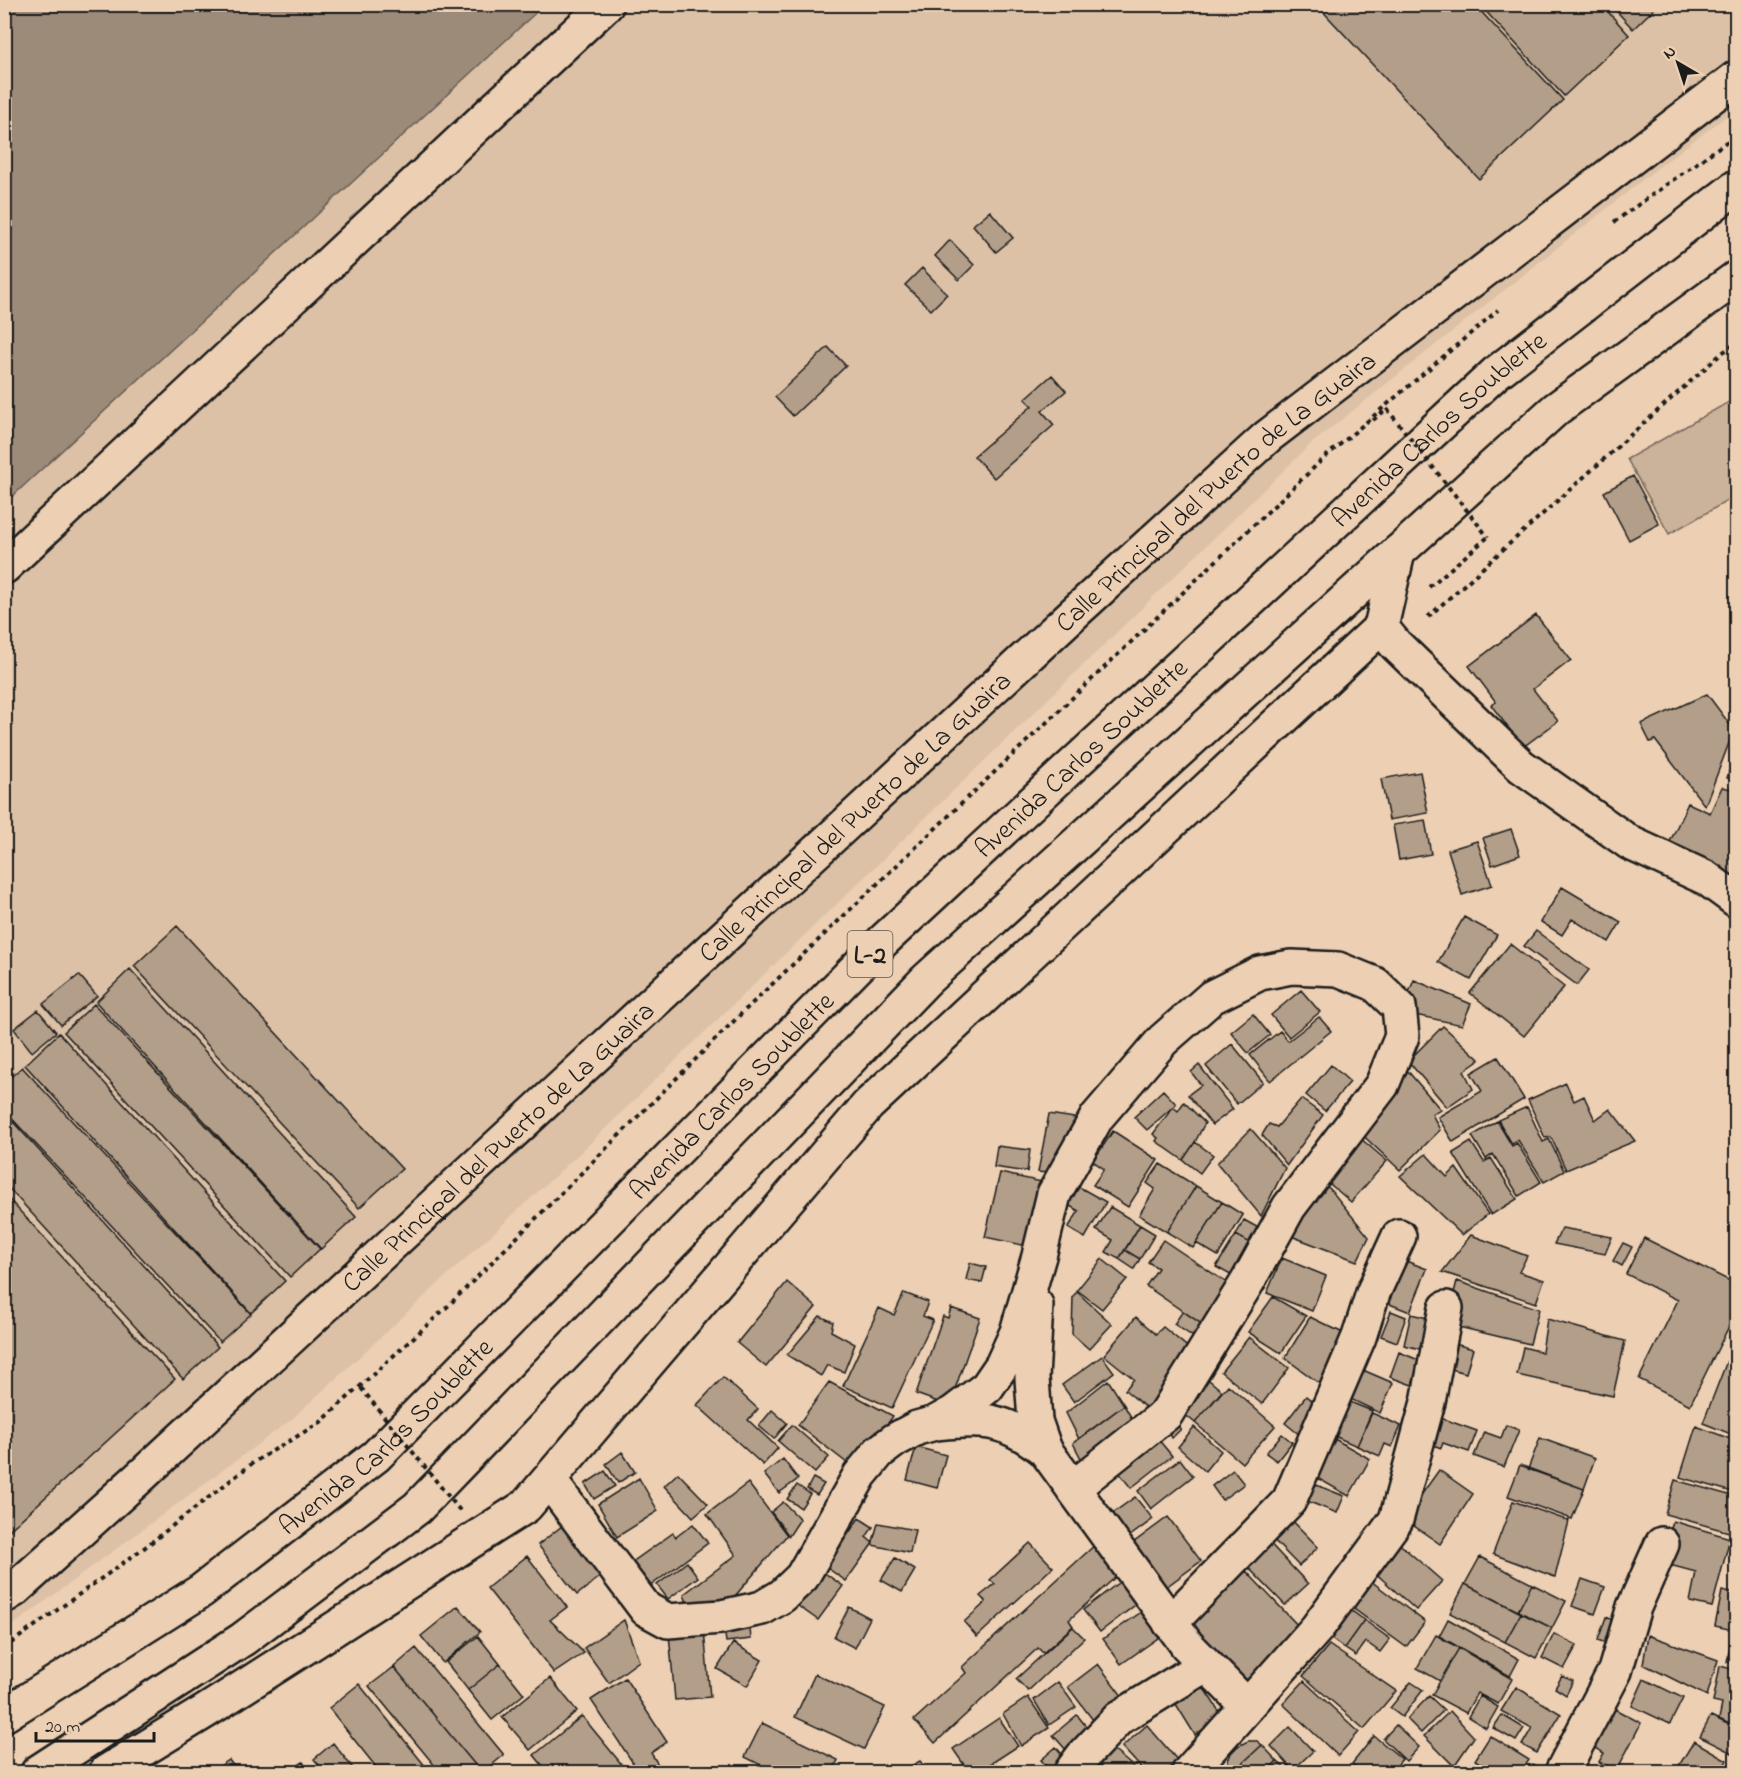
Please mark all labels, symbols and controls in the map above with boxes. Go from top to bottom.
north arrow [1648,33,1708,93]
text: N [1658,40,1682,66]
street label: Avenida Carlos Soublette [1323,323,1557,538]
street label: Calle Principal del Puerto de La Guaira [1048,343,1386,643]
street label: Avenida Carlos Soublette [967,650,1198,869]
street label: Calle Principal del Puerto de La Guaira [691,663,1021,973]
road number: L-2 [848,931,892,977]
street label: Avenida Carlos Soublette [621,983,845,1210]
street label: Calle Principal del Puerto de La Guaira [334,993,664,1303]
street label: Avenida Carlos Soublette [271,1330,504,1546]
scale bar [36,1705,154,1743]
text: 20 m [45,1715,80,1741]

